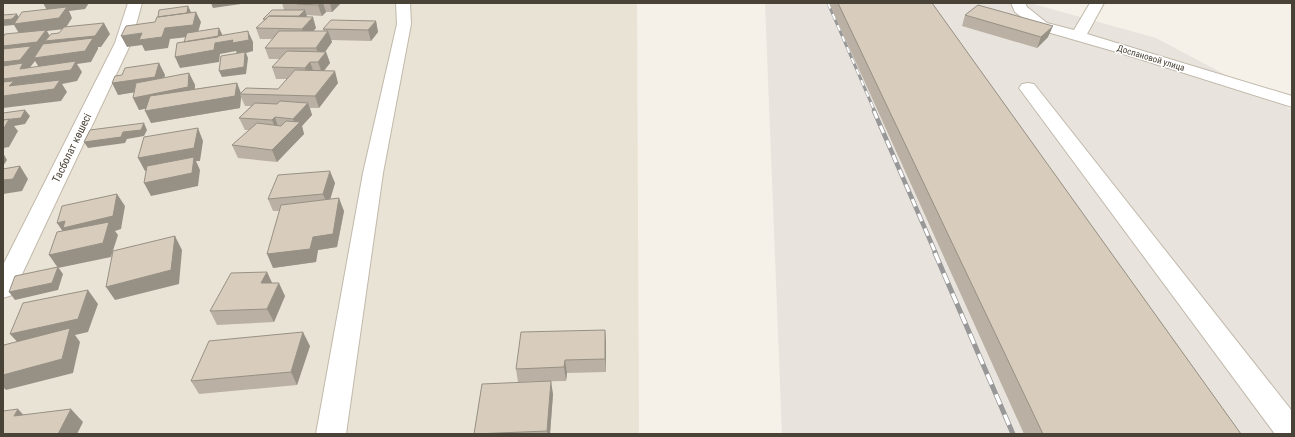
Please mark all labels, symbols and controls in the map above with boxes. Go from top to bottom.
street label: Доспановой улица [1116,43,1186,73]
street label: Тасболат көшесі [50,111,94,185]

